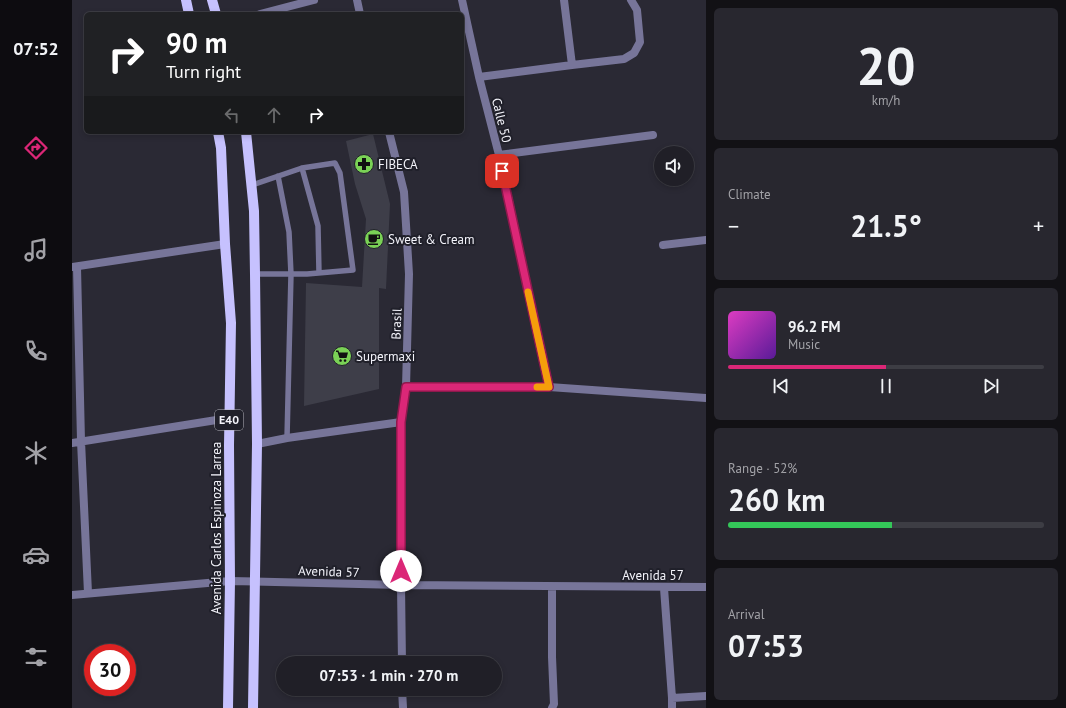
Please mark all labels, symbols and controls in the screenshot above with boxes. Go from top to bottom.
text: 90 m [166,24,227,61]
icon: right [100,28,152,80]
text: 20 [857,32,915,99]
text: 07:52 [13,37,59,60]
text: Turn right [166,60,241,83]
text: km/h [872,92,900,109]
street label: Calle 50 [488,96,515,144]
icon: left [221,104,243,126]
icon: ahead [263,104,285,126]
icon: right [305,104,327,126]
icon: directions [22,134,50,162]
map controls [654,146,694,186]
button: sound [654,146,694,186]
pharmacy icon: FIBECA [353,153,375,175]
pin [485,154,519,188]
place label: FIBECA [378,156,418,173]
icon: arrive [491,160,513,182]
text: Climate [728,186,771,203]
text: 21.5° [850,206,922,245]
text: − [728,212,739,240]
text: + [1033,212,1044,240]
cafe icon: Sweet & Cream [363,228,385,250]
place label: Sweet & Cream [388,231,475,248]
icon: music [22,236,50,264]
street label: Brasil [387,308,406,340]
text: 96.2 FM [788,317,841,336]
text: Music [788,336,820,353]
icon: phone [22,337,50,365]
supermarket icon: Supermaxi [331,345,353,367]
place label: Supermaxi [356,348,415,365]
icon: previous [770,375,792,397]
icon: pause [875,375,897,397]
icon: next [980,375,1002,397]
road number: E40 [215,410,243,430]
icon: climate [22,439,50,467]
street label: Avenida Carlos Espinoza Larrea [208,442,225,614]
text: Range · 52% [728,460,797,477]
text: 260 km [728,480,826,519]
icon: car [22,541,50,569]
position arrow [380,550,422,592]
street label: Avenida 57 [298,562,360,581]
street label: Avenida 57 [622,567,684,584]
text: Arrival [728,606,764,623]
text: 07:53 [728,626,804,665]
icon: filters [22,643,50,671]
speed limit sign: 30 [84,644,136,696]
text: 07:53 · 1 min · 270 m [320,666,458,685]

